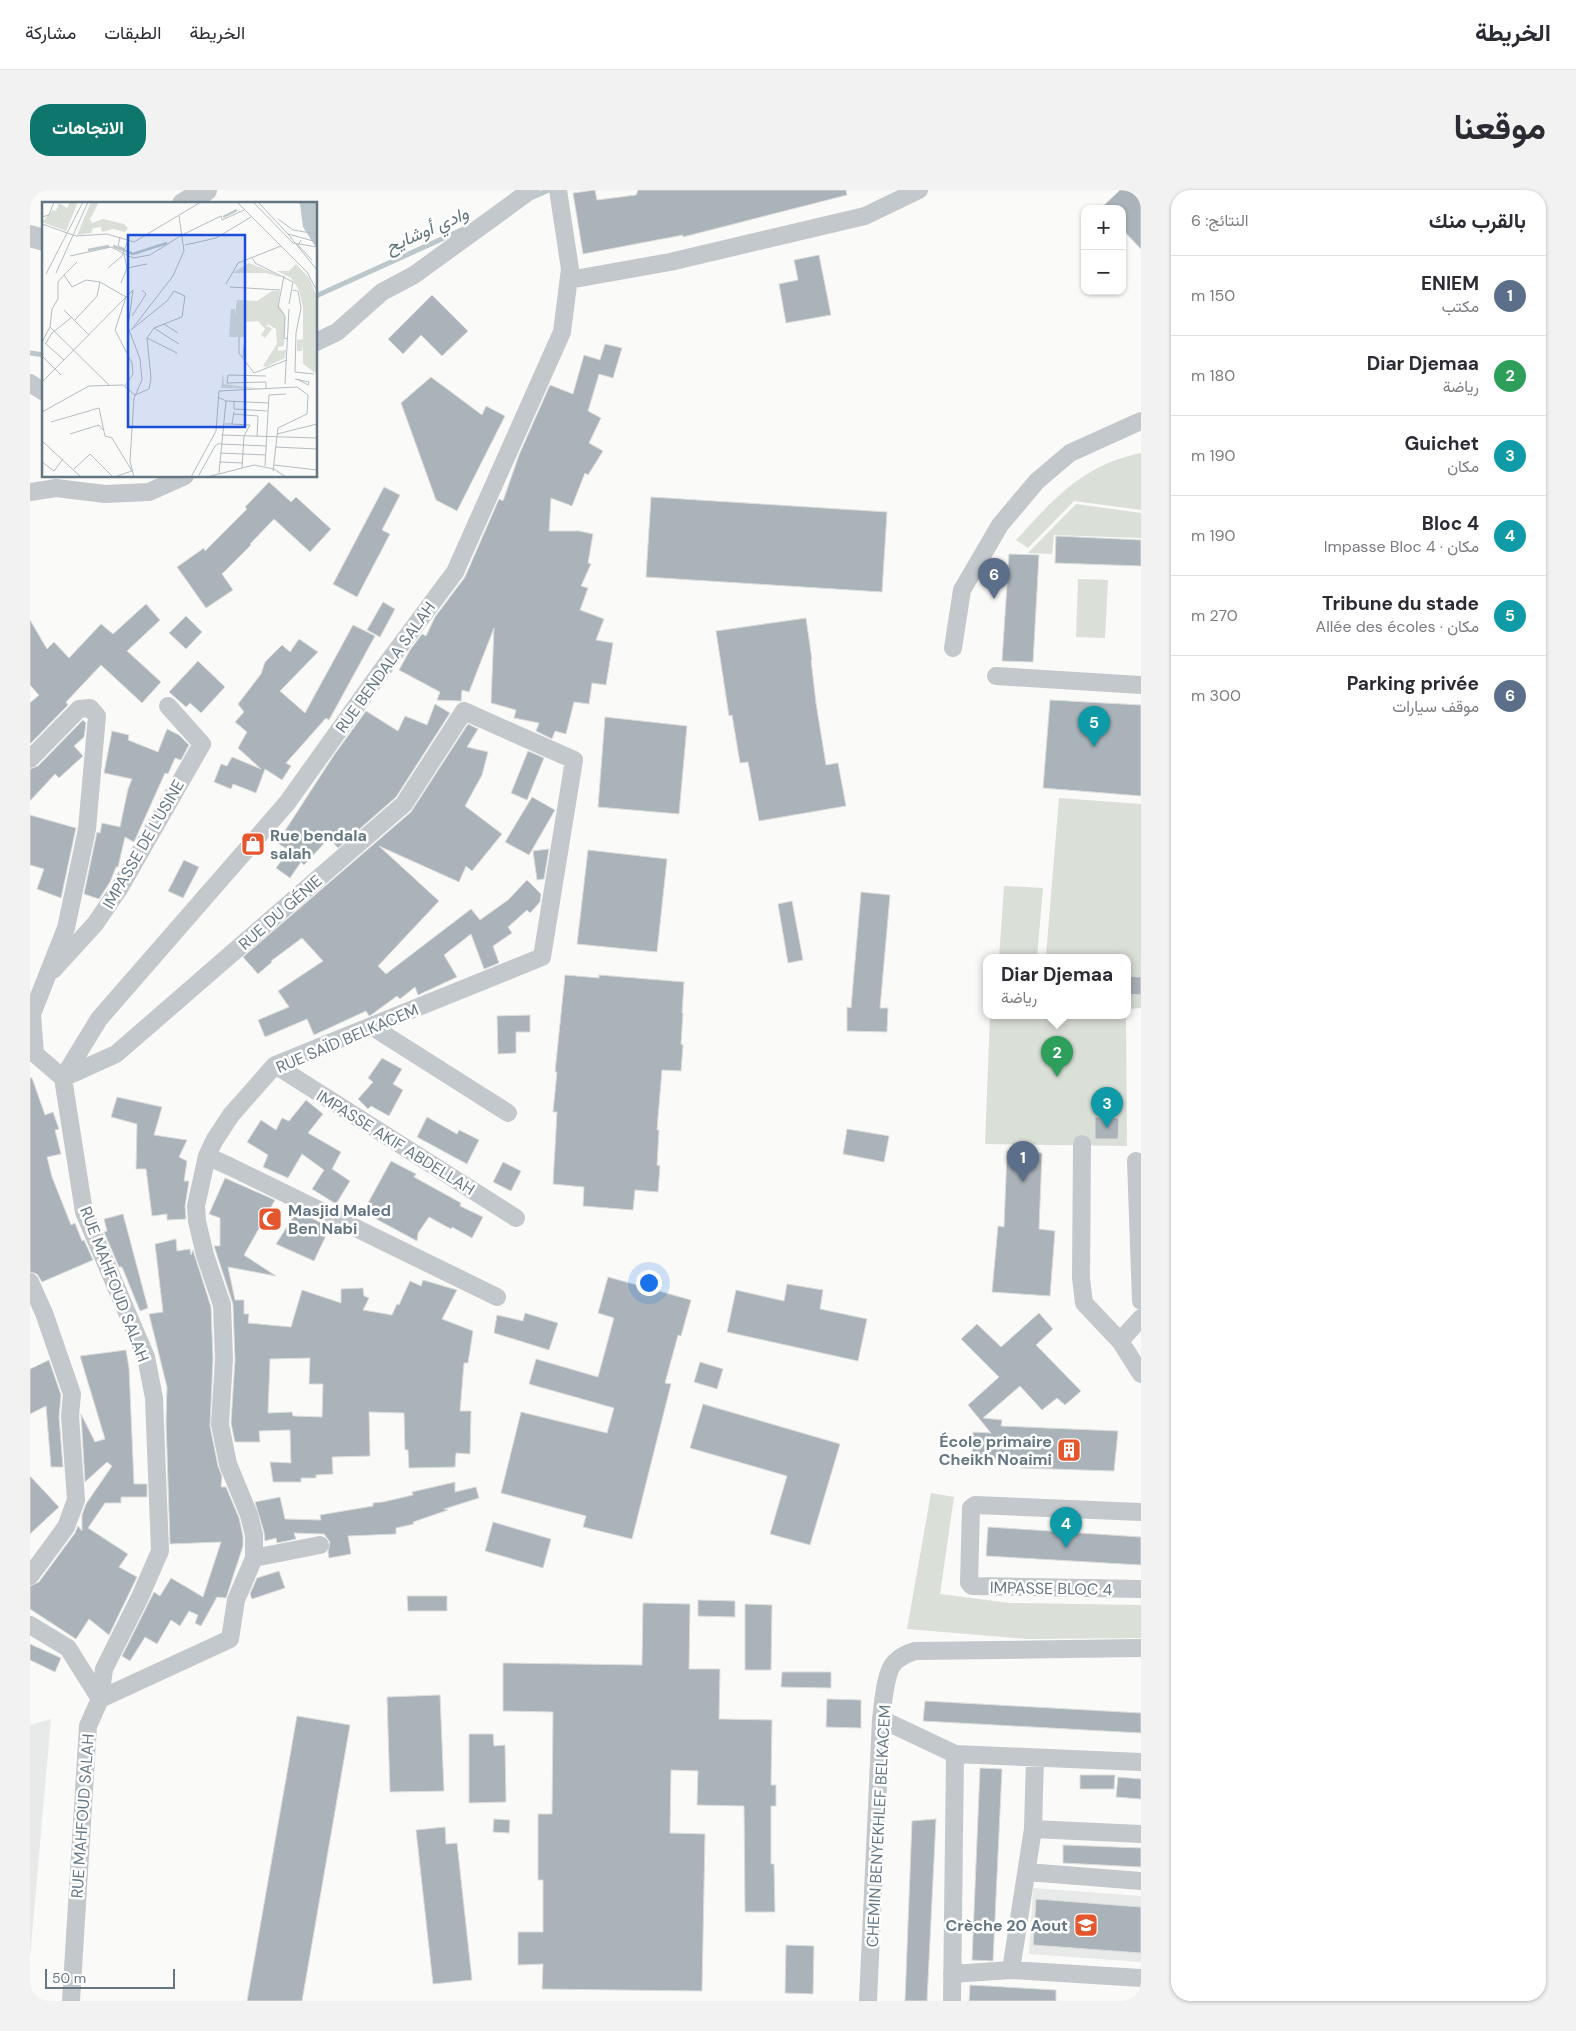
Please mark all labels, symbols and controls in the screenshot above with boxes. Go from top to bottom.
text: الخريطة [1475,17,1551,48]
text: مشاركة [25,21,76,45]
text: الطبقات [104,21,161,45]
text: الخريطة [189,21,245,45]
button: الاتجاهات [30,104,146,156]
text: موقعنا [1453,104,1546,150]
water label: وادي أوشايح [382,201,474,262]
inset map [42,202,318,478]
map controls [1081,205,1126,295]
button: + [1081,205,1126,250]
text: بالقرب منك [1429,207,1526,235]
text: النتائج: 6 [1191,210,1249,231]
button: − [1081,250,1126,295]
text: ENIEM [1421,271,1479,296]
text: 150 m [1191,285,1235,306]
text: 1 [1507,285,1513,306]
text: مكتب [1442,296,1479,317]
text: Diar Djemaa [1367,351,1479,376]
text: 180 m [1191,365,1235,386]
text: 2 [1505,365,1515,386]
text: رياضة [1443,376,1479,397]
text: Guichet [1405,431,1479,456]
text: 190 m [1191,445,1236,466]
text: 3 [1505,445,1515,466]
text: مكان [1447,456,1479,477]
text: Bloc 4 [1422,511,1479,536]
text: 190 m [1191,525,1236,546]
text: 4 [1505,525,1515,546]
text: مكان · Impasse Bloc 4 [1324,536,1479,557]
pin: 6 [978,558,1010,599]
text: Tribune du stade [1322,591,1479,616]
street label: RUE BENDALA SALAH [331,598,440,737]
text: 270 m [1191,605,1238,626]
text: 5 [1505,605,1515,626]
text: مكان · Allée des écoles [1316,616,1479,637]
text: Parking privée [1347,671,1479,696]
text: 300 m [1191,685,1241,706]
text: 6 [1505,685,1515,706]
text: موقف سيارات [1392,696,1479,717]
pin: 5 [1078,706,1110,747]
street label: IMPASSE DE L'USINE [98,776,189,912]
place label: Rue bendala salah [270,825,367,864]
shop icon: Rue bendala salah [240,831,266,857]
street label: RUE DU GÉNIE [234,870,326,954]
popup [983,954,1131,1019]
text: Diar Djemaa [1001,962,1113,987]
text: رياضة [1001,987,1037,1008]
street label: RUE SAÏD BELKACEM [273,999,422,1078]
pin: 2 [1041,1036,1073,1077]
street label: IMPASSE AKIF ABDELLAH [313,1085,479,1200]
pin: 3 [1091,1087,1123,1128]
pin: 1 [1007,1141,1039,1182]
place label: Masjid Maled Ben Nabi [288,1200,391,1239]
street label: RUE MAHFOUD SALAH [75,1203,154,1365]
mosque icon: Masjid Maled Ben Nabi [257,1206,283,1232]
your location [636,1270,662,1296]
place label: École primaire Cheikh Noaimi [939,1431,1052,1470]
building icon: École primaire Cheikh Noaimi [1056,1437,1082,1463]
pin: 4 [1050,1507,1082,1548]
street label: IMPASSE BLOC 4 [990,1577,1113,1600]
street label: CHEMIN BENYEKHLEF BELKACEM [862,1704,895,1948]
street label: RUE MAHFOUD SALAH [66,1733,99,1899]
school or university icon: Crèche 20 Aout [1073,1912,1099,1938]
place label: Crèche 20 Aout [945,1915,1068,1936]
scale bar [45,1966,175,1989]
text: 50 m [52,1969,86,1987]

